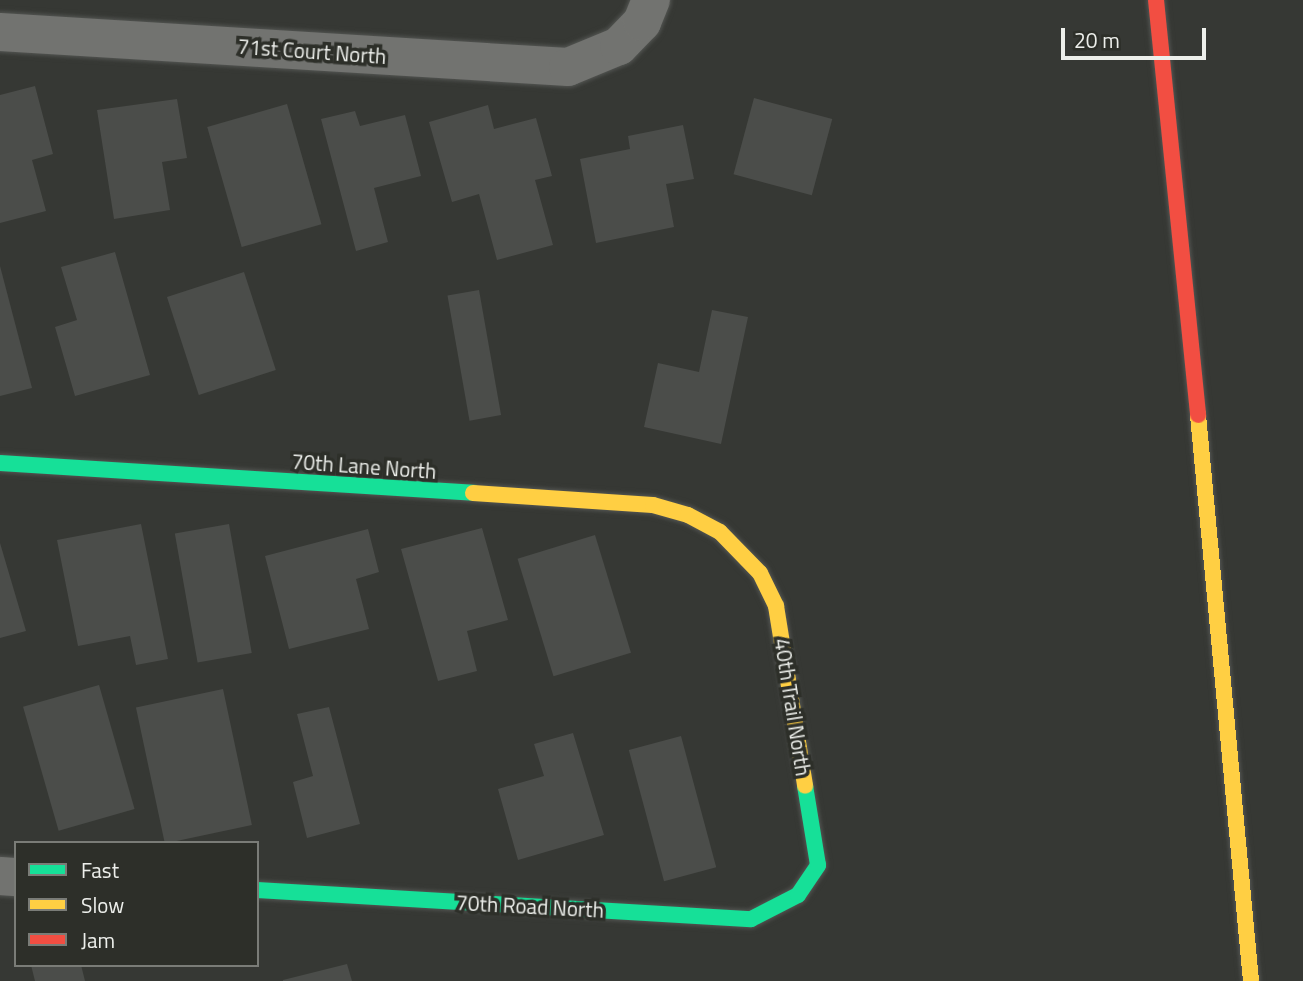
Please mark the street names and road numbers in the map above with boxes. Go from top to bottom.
street label: 71st Court North [237,33,387,69]
street label: 70th Lane North [291,448,437,484]
street label: 40th Trail North [770,636,816,778]
street label: 70th Road North [455,890,605,922]

